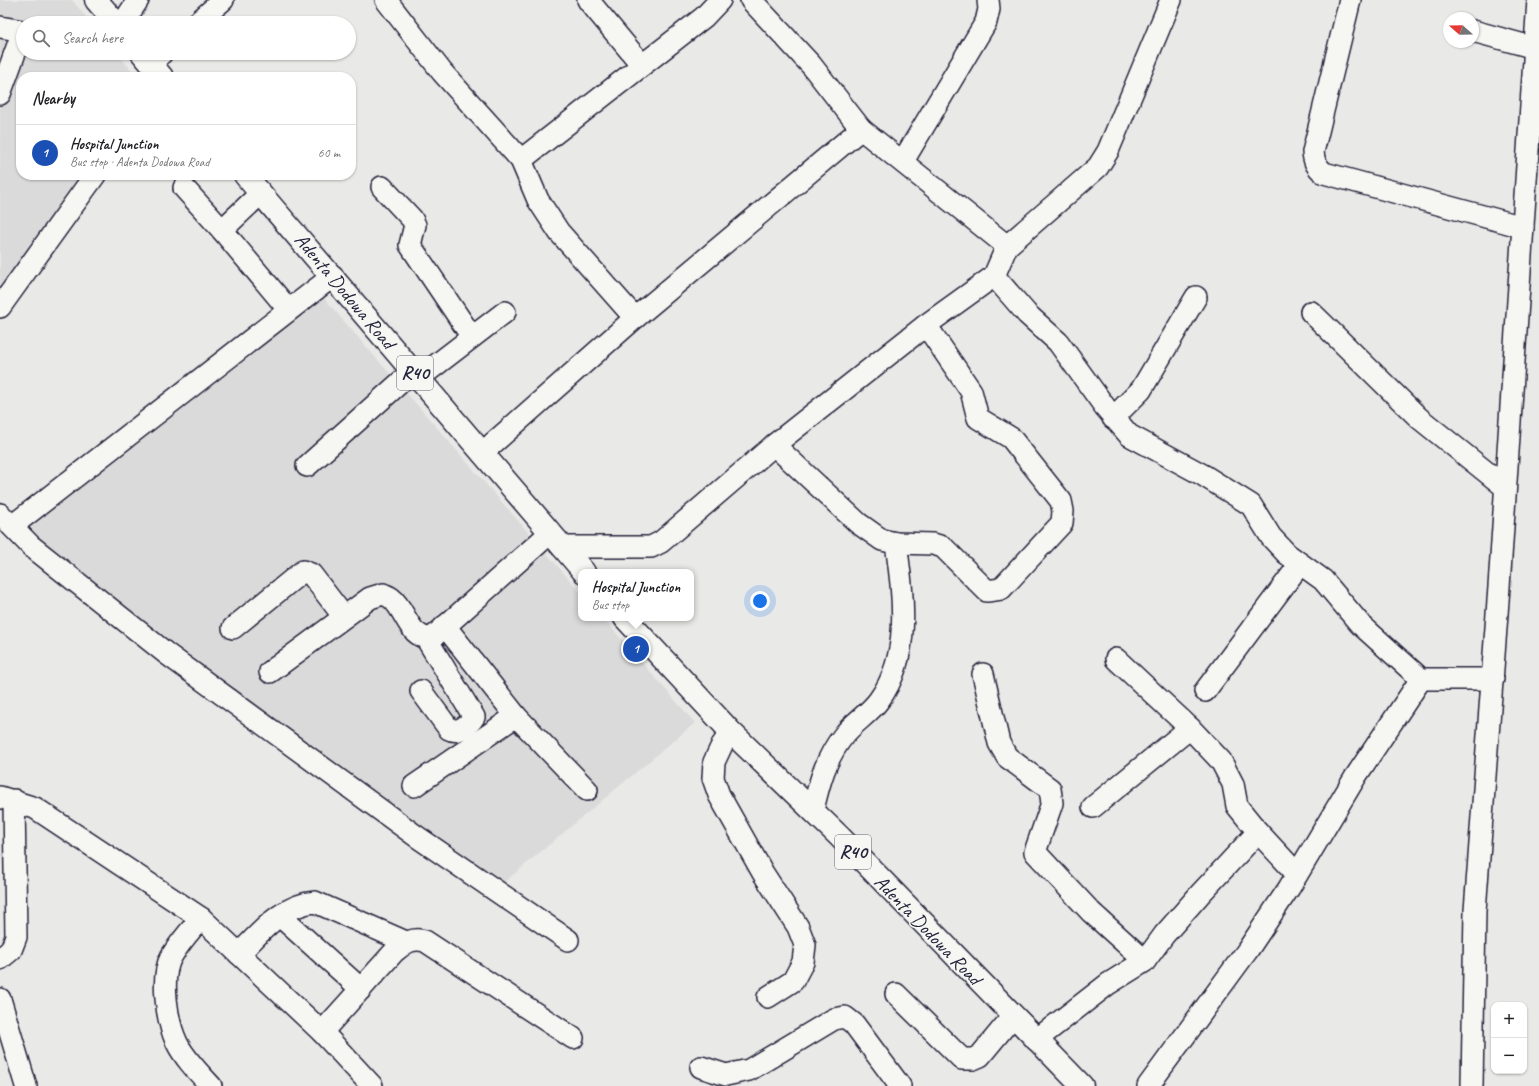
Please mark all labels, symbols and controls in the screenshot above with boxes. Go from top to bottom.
north arrow [1443,12,1479,48]
search box [16,16,356,60]
icon: search [30,27,52,49]
text: Search here [62,29,123,48]
text: Nearby [32,88,75,109]
text: Hospital Junction [70,135,158,154]
text: 1 [42,145,48,161]
text: 60 m [318,145,340,161]
text: Bus stop · Adenta Dodowa Road [70,154,210,170]
street label: Adenta Dodowa Road [289,228,403,357]
road number: R40 [397,356,433,390]
popup [578,569,694,621]
text: Hospital Junction [592,578,680,597]
your location [750,591,770,611]
text: Bus stop [592,597,629,613]
pin: 1 [623,634,649,664]
road number: R40 [835,835,871,869]
street label: Adenta Dodowa Road [869,870,989,993]
map controls [1491,1002,1527,1074]
button: + [1491,1002,1527,1038]
button: − [1491,1038,1527,1074]

